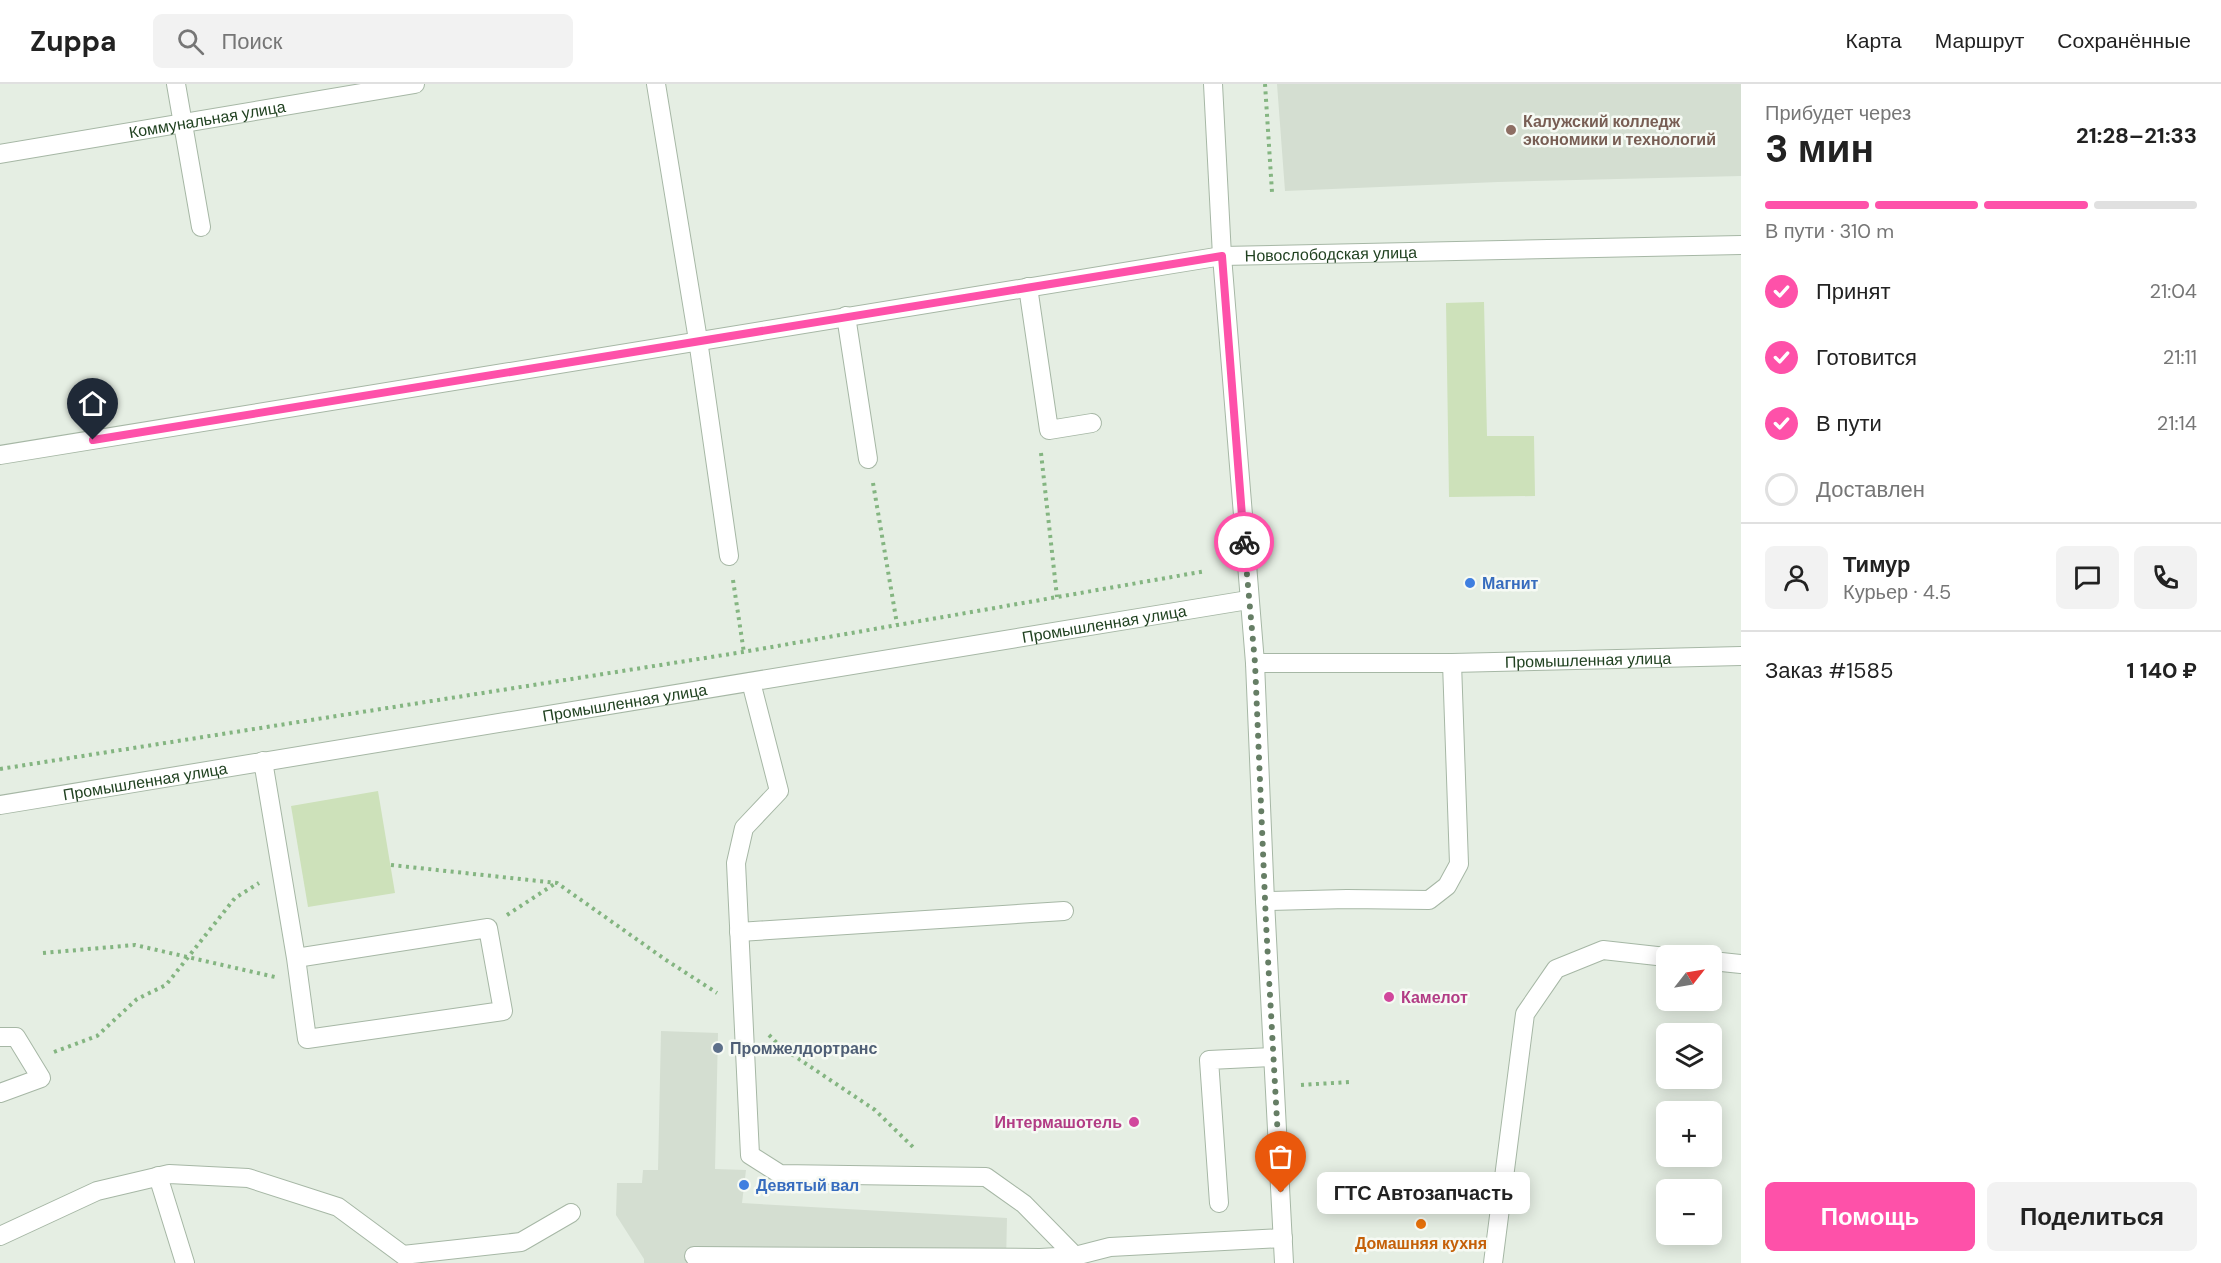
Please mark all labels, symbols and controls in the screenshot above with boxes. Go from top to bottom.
search box [153,14,573,68]
text: Zuppa [30,23,117,60]
icon: search [174,25,207,58]
text: Поиск [222,27,282,56]
text: Карта [1846,27,1902,55]
text: Маршрут [1935,27,2024,55]
text: Сохранённые [2057,27,2191,55]
street label: Коммунальная улица [127,96,287,143]
text: Прибудет через [1765,100,1911,126]
place label: Калужский колледж экономики и технологий [1523,111,1716,150]
text: 21:28–21:33 [2076,121,2197,150]
marker: Калужский колледж экономики и технологий [1504,123,1518,137]
text: 3 мин [1765,123,1874,174]
text: В пути · 310 m [1765,218,1894,244]
street label: Новослободская улица [1244,242,1417,267]
icon: check [1765,275,1798,308]
text: Принят [1816,277,1890,306]
text: 21:04 [2149,278,2197,304]
icon: check [1765,341,1798,374]
text: Готовится [1816,343,1917,372]
text: 21:11 [2163,344,2197,370]
pin [67,378,118,440]
icon: home [76,387,109,420]
icon: check [1765,407,1798,440]
text: В пути [1816,409,1882,438]
text: 21:14 [2157,410,2197,436]
text: Доставлен [1816,475,1925,504]
courier [1214,512,1274,572]
icon: bike [1228,526,1261,559]
button: person [1765,546,1828,609]
button: chat [2056,546,2119,609]
button: phone [2134,546,2197,609]
text: Тимур [1843,550,1911,579]
place label: Магнит [1482,573,1539,594]
marker: Магнит [1463,576,1477,590]
text: Курьер · 4.5 [1843,579,1951,605]
street label: Промышленная улица [1020,600,1188,648]
street label: Промышленная улица [1505,648,1672,673]
text: Заказ #1585 [1765,656,1893,685]
text: 1 140 ₽ [2126,656,2197,685]
street label: Промышленная улица [541,679,709,727]
street label: Промышленная улица [61,758,229,806]
north arrow [1656,945,1722,1011]
map controls [1656,945,1722,1245]
place label: Камелот [1401,987,1468,1008]
marker: Камелот [1382,990,1396,1004]
button: layers [1656,1023,1722,1089]
place label: Промжелдортранс [730,1038,878,1059]
marker: Промжелдортранс [711,1041,725,1055]
button: + [1656,1101,1722,1167]
place label: Интермашотель [995,1112,1122,1133]
marker: Интермашотель [1127,1115,1141,1129]
pin [1255,1131,1306,1193]
icon: bag [1264,1140,1297,1173]
callout: ГТС Автозапчасть [1317,1172,1530,1214]
place label: Девятый вал [756,1175,859,1196]
marker: Девятый вал [737,1178,751,1192]
button: − [1656,1179,1722,1245]
text: ГТС Автозапчасть [1334,1180,1513,1206]
button: Помощь [1765,1182,1975,1251]
button: Поделиться [1987,1182,2197,1251]
marker: Домашняя кухня [1414,1217,1428,1231]
place label: Домашняя кухня [1355,1233,1487,1254]

